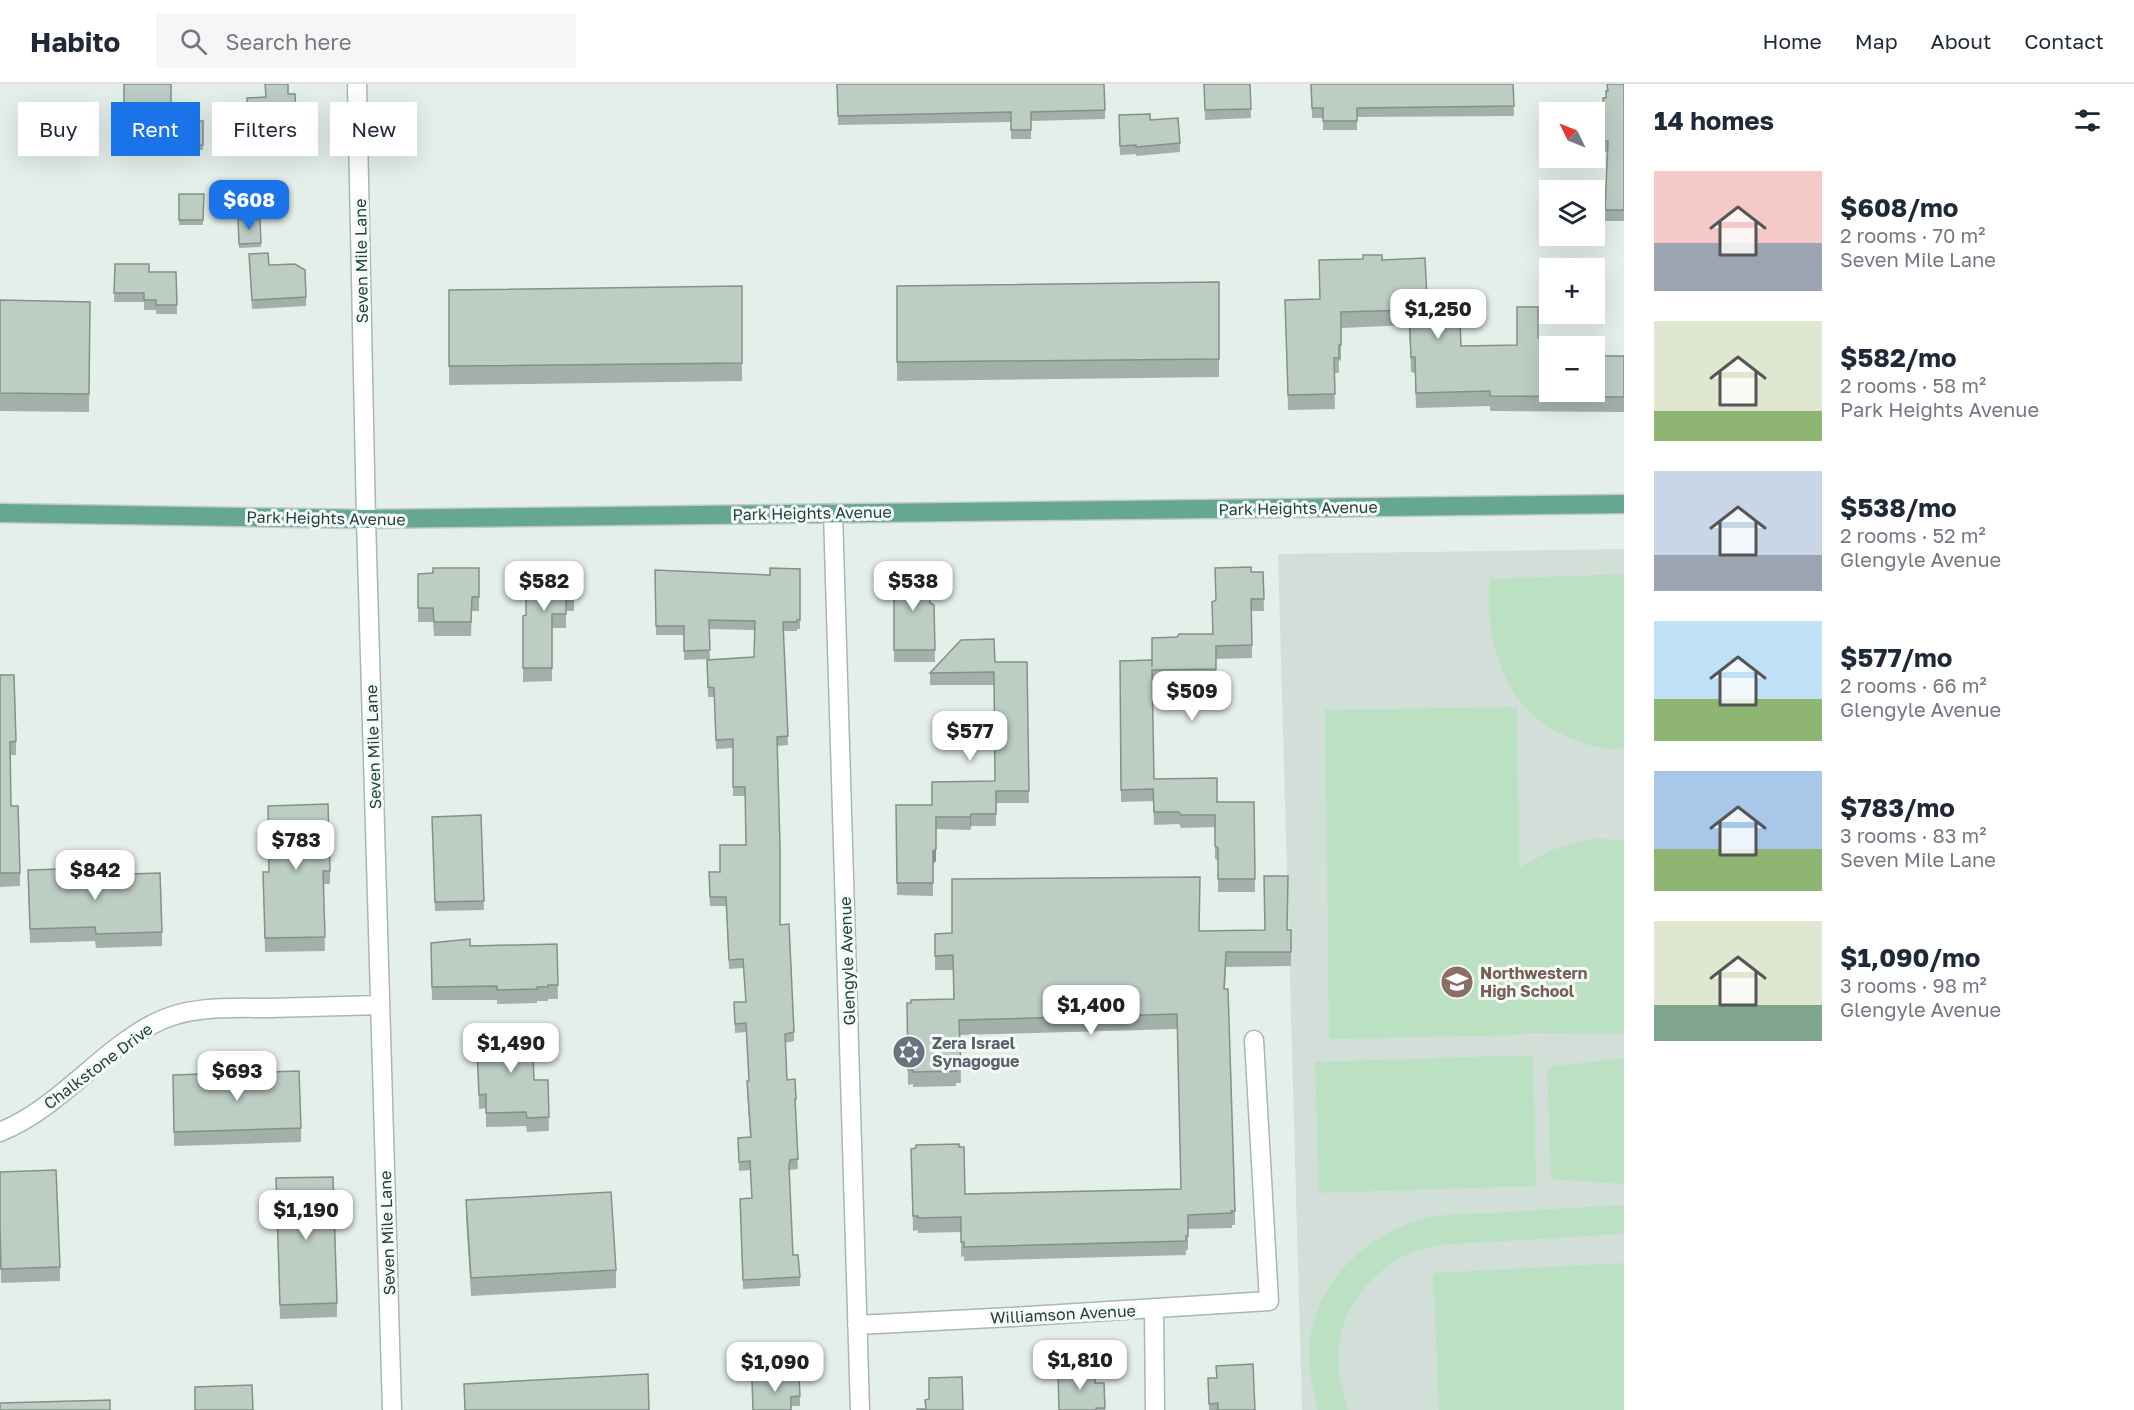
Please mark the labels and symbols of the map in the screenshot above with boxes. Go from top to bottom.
north arrow [1539,102,1605,168]
pin: $608 [213,180,285,231]
street label: Seven Mile Lane [350,198,372,324]
pin: $1,250 [1389,289,1487,340]
street label: Park Heights Avenue [1218,497,1378,519]
street label: Park Heights Avenue [732,502,892,524]
street label: Park Heights Avenue [246,507,406,529]
pin: $582 [508,561,580,612]
pin: $538 [877,561,949,612]
pin: $509 [1156,671,1228,722]
street label: Seven Mile Lane [361,684,385,810]
pin: $577 [934,711,1006,762]
pin: $783 [260,820,332,871]
pin: $842 [59,850,131,901]
street label: Glengyle Avenue [835,896,859,1026]
place label: Northwestern High School [1480,963,1588,1001]
school or university icon: Northwestern High School [1439,964,1475,1000]
pin: $1,400 [1042,985,1140,1036]
street label: Chalkstone Drive [40,1019,156,1113]
pin: $1,490 [462,1023,560,1074]
place label: Zera Israel Synagogue [932,1033,1019,1071]
synagogue icon: Zera Israel Synagogue [891,1034,927,1070]
pin: $693 [201,1051,273,1102]
street label: Seven Mile Lane [375,1170,399,1296]
pin: $1,190 [257,1190,355,1241]
street label: Williamson Avenue [990,1300,1136,1328]
pin: $1,810 [1031,1340,1129,1391]
pin: $1,090 [726,1342,824,1393]

